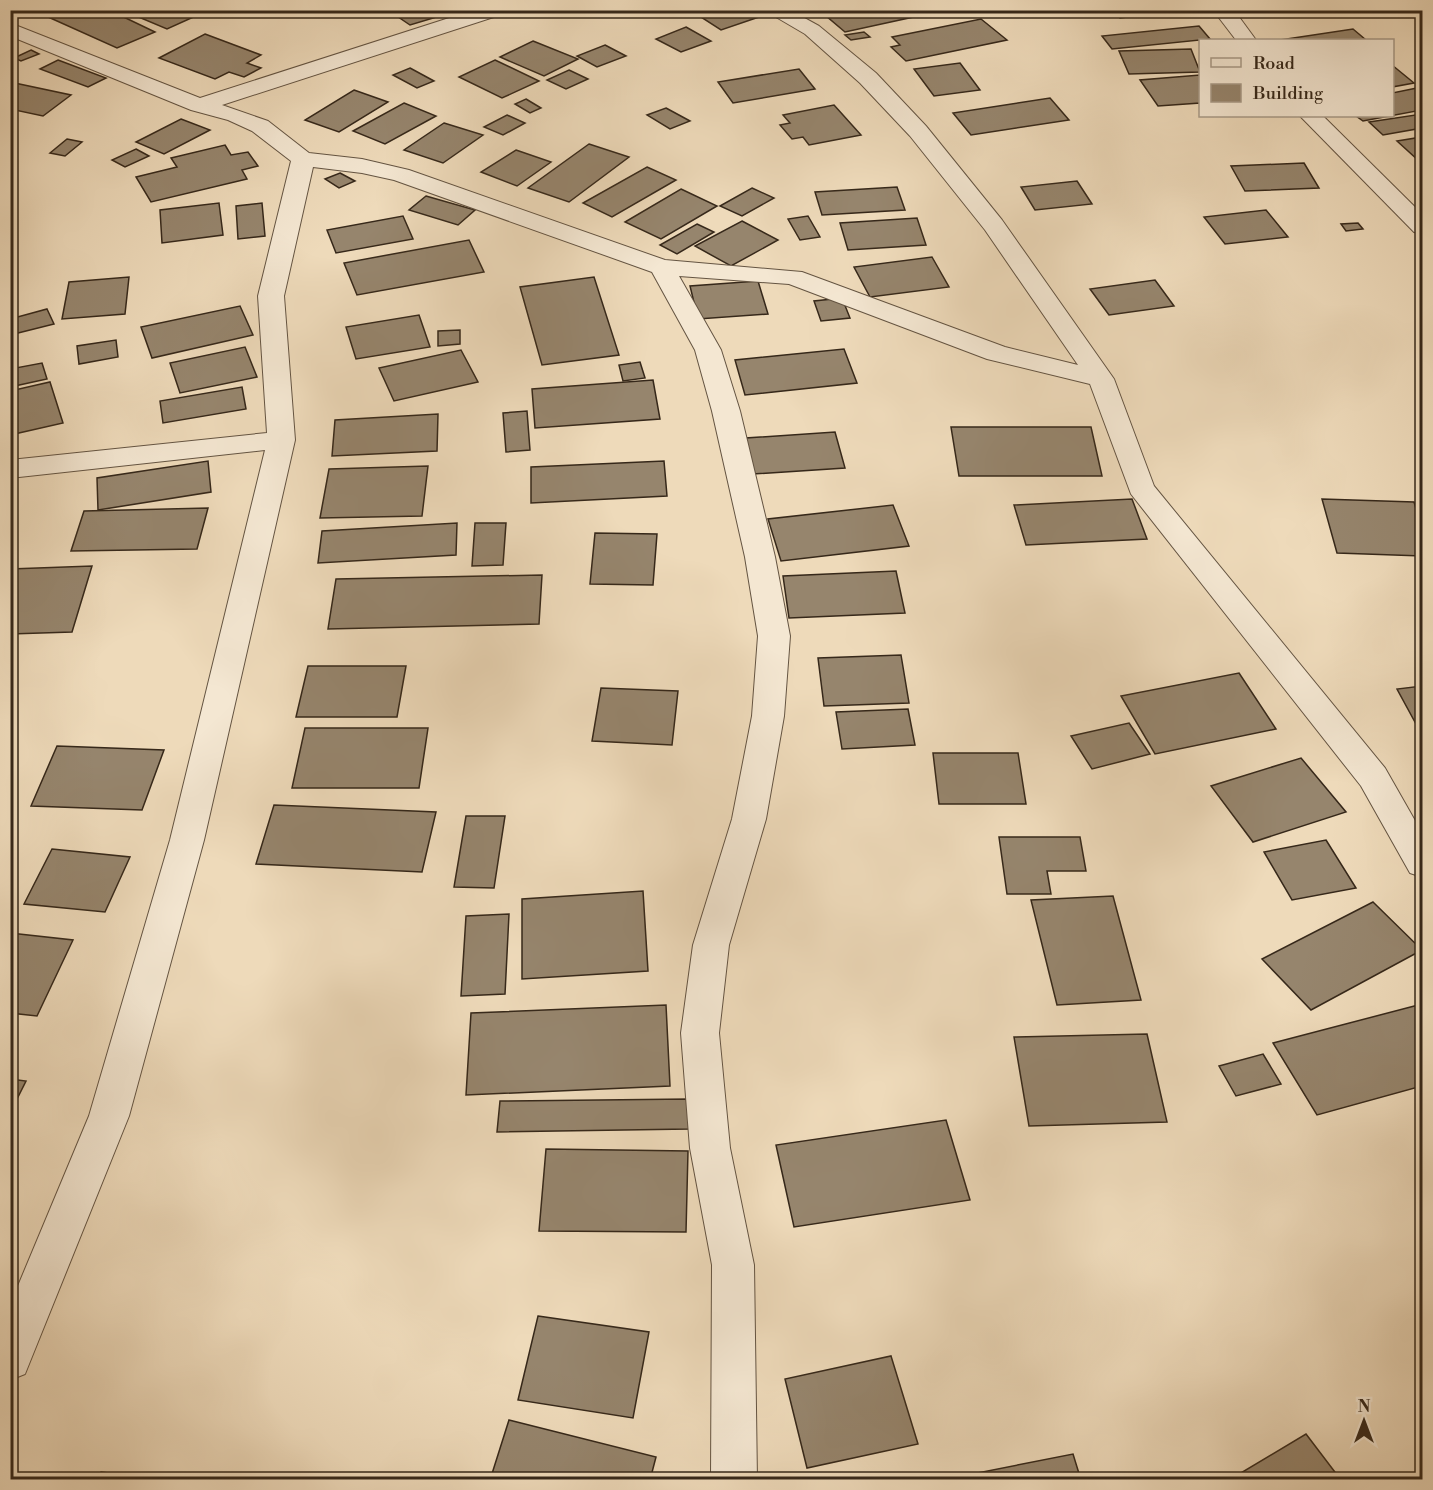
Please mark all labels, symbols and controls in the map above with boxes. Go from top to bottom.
legend [1199,39,1394,117]
text: Road [1253,52,1296,75]
text: Building [1252,82,1324,105]
north arrow [1334,1391,1394,1451]
text: N [1358,1397,1371,1417]

